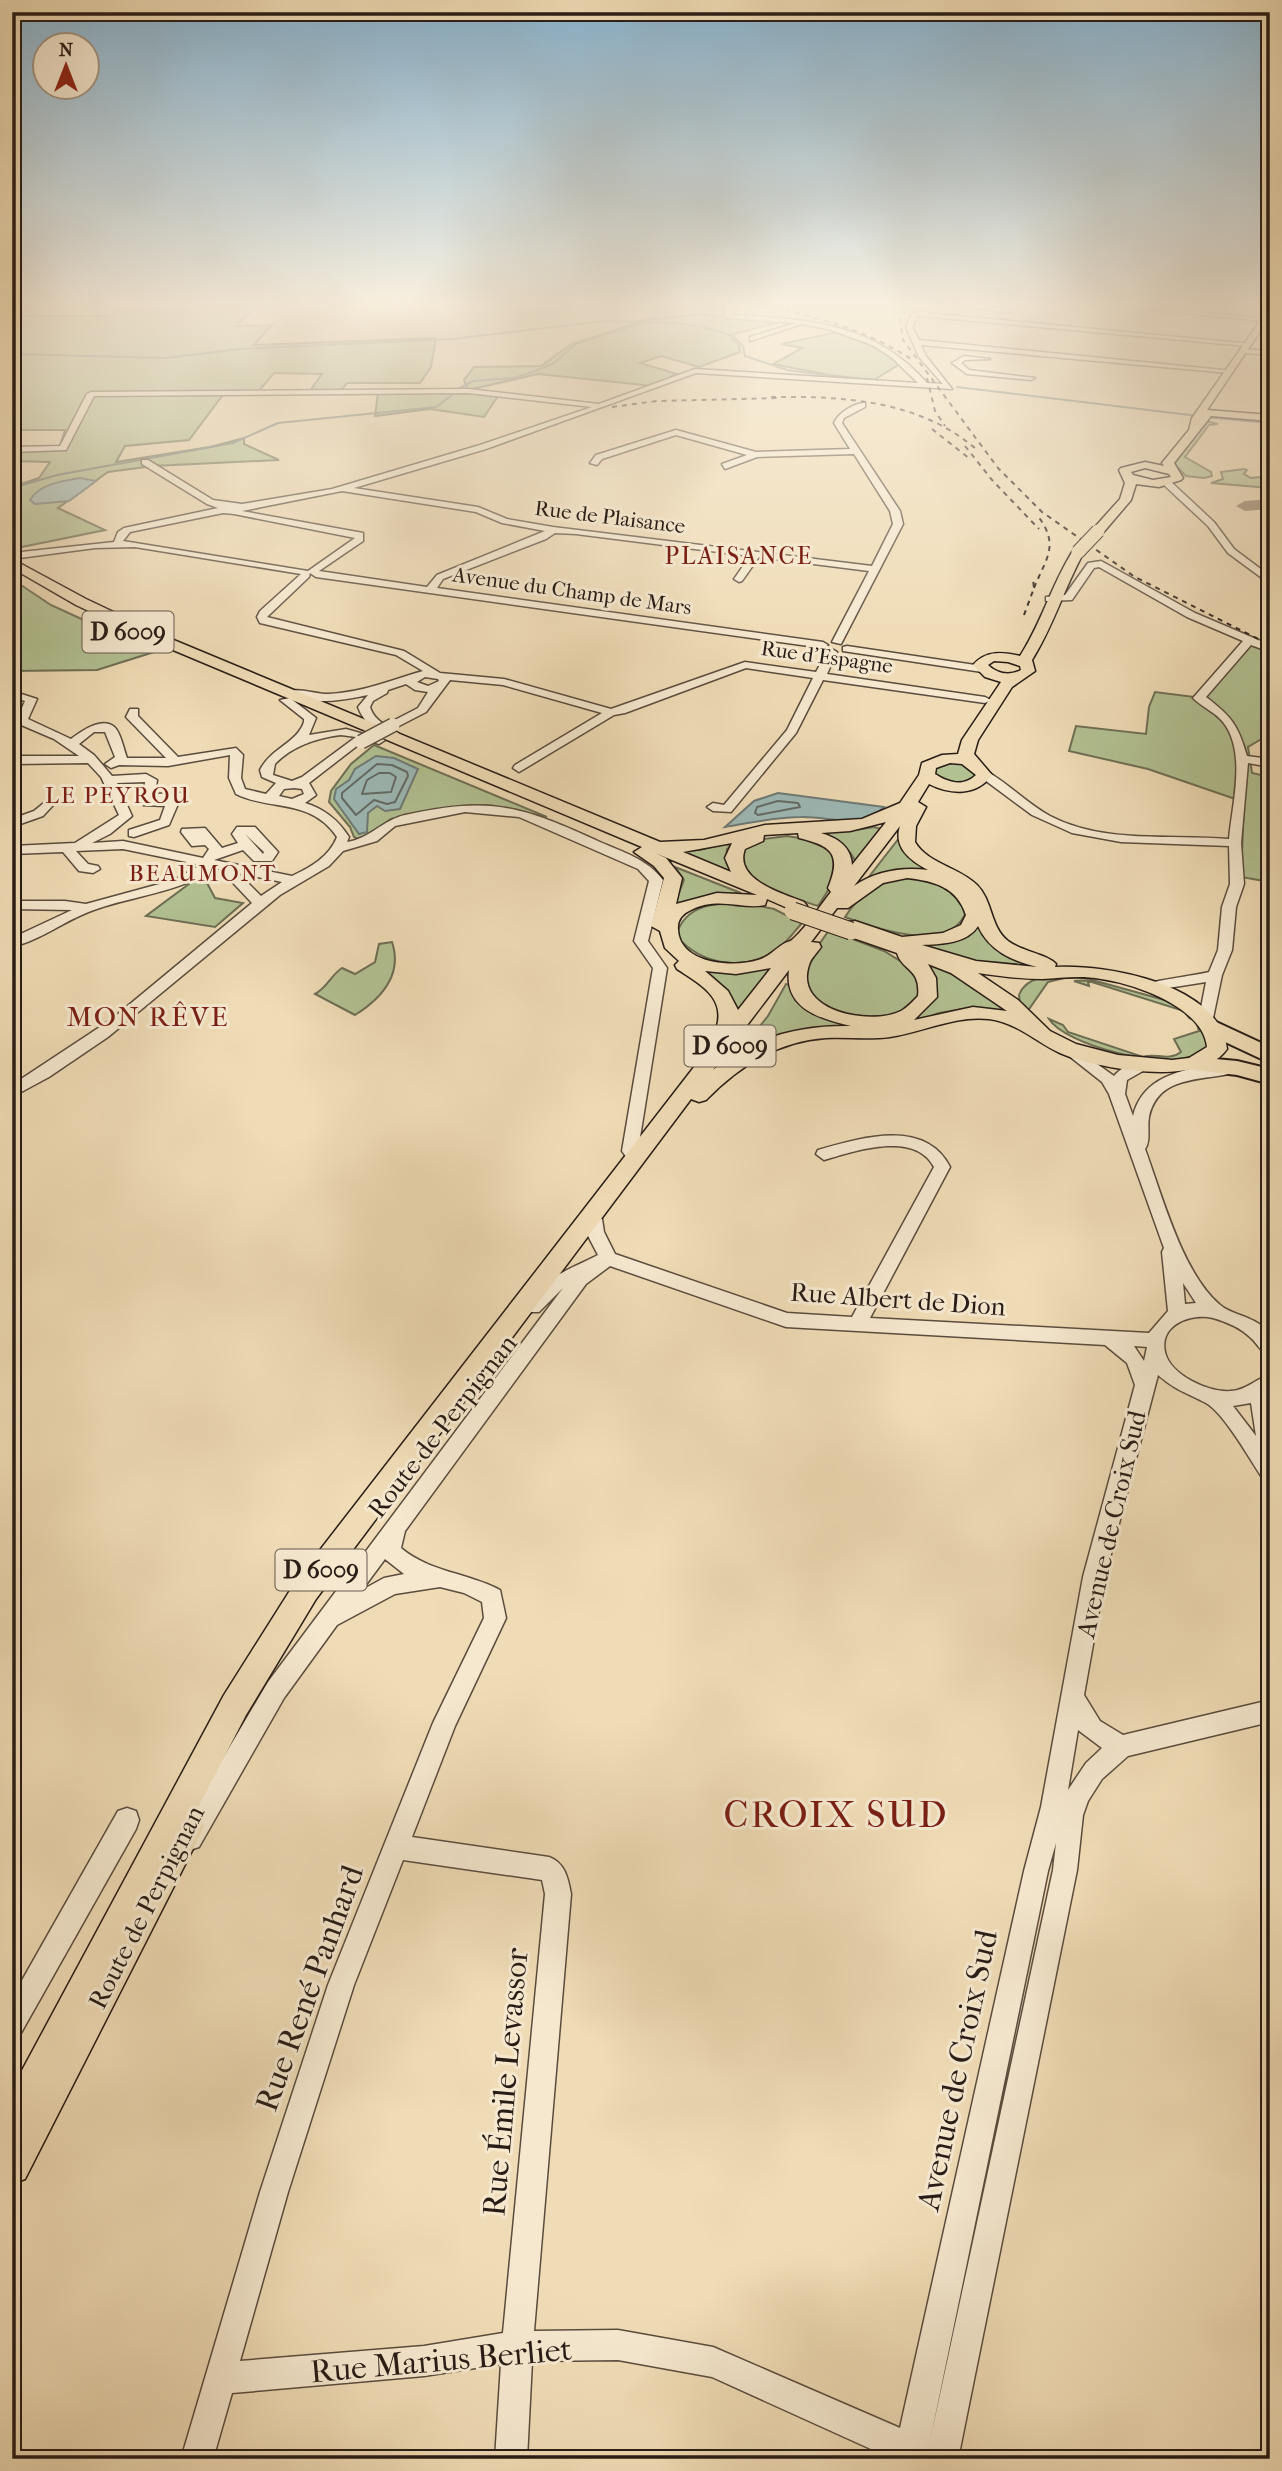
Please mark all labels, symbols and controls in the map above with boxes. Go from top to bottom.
north arrow [32,32,102,102]
text: N [59,39,74,61]
street label: Rue de Plaisance [533,496,687,538]
district label: PLAISANCE [665,542,813,570]
street label: Avenue du Champ de Mars [450,562,693,620]
road number: D 6009 [82,612,174,652]
street label: Rue d'Espagne [759,636,895,678]
district label: LE PEYROU [45,782,191,809]
district label: BEAUMONT [129,860,277,887]
district label: MON RÊVE [66,1000,230,1033]
road number: D 6009 [684,1026,776,1066]
street label: Rue Albert de Dion [789,1277,1007,1322]
street label: Route de Perpignan [361,1329,524,1524]
street label: Avenue de Croix Sud [1070,1407,1153,1642]
road number: D 6009 [276,1550,366,1590]
district label: CROIX SUD [724,1793,948,1837]
street label: Route de Perpignan [82,1800,211,2014]
street label: Rue René Panhard [248,1860,371,2116]
street label: Avenue de Croix Sud [909,1926,1005,2216]
street label: Rue Émile Levassor [475,1946,536,2218]
street label: Rue Marius Berliet [309,2331,574,2390]

